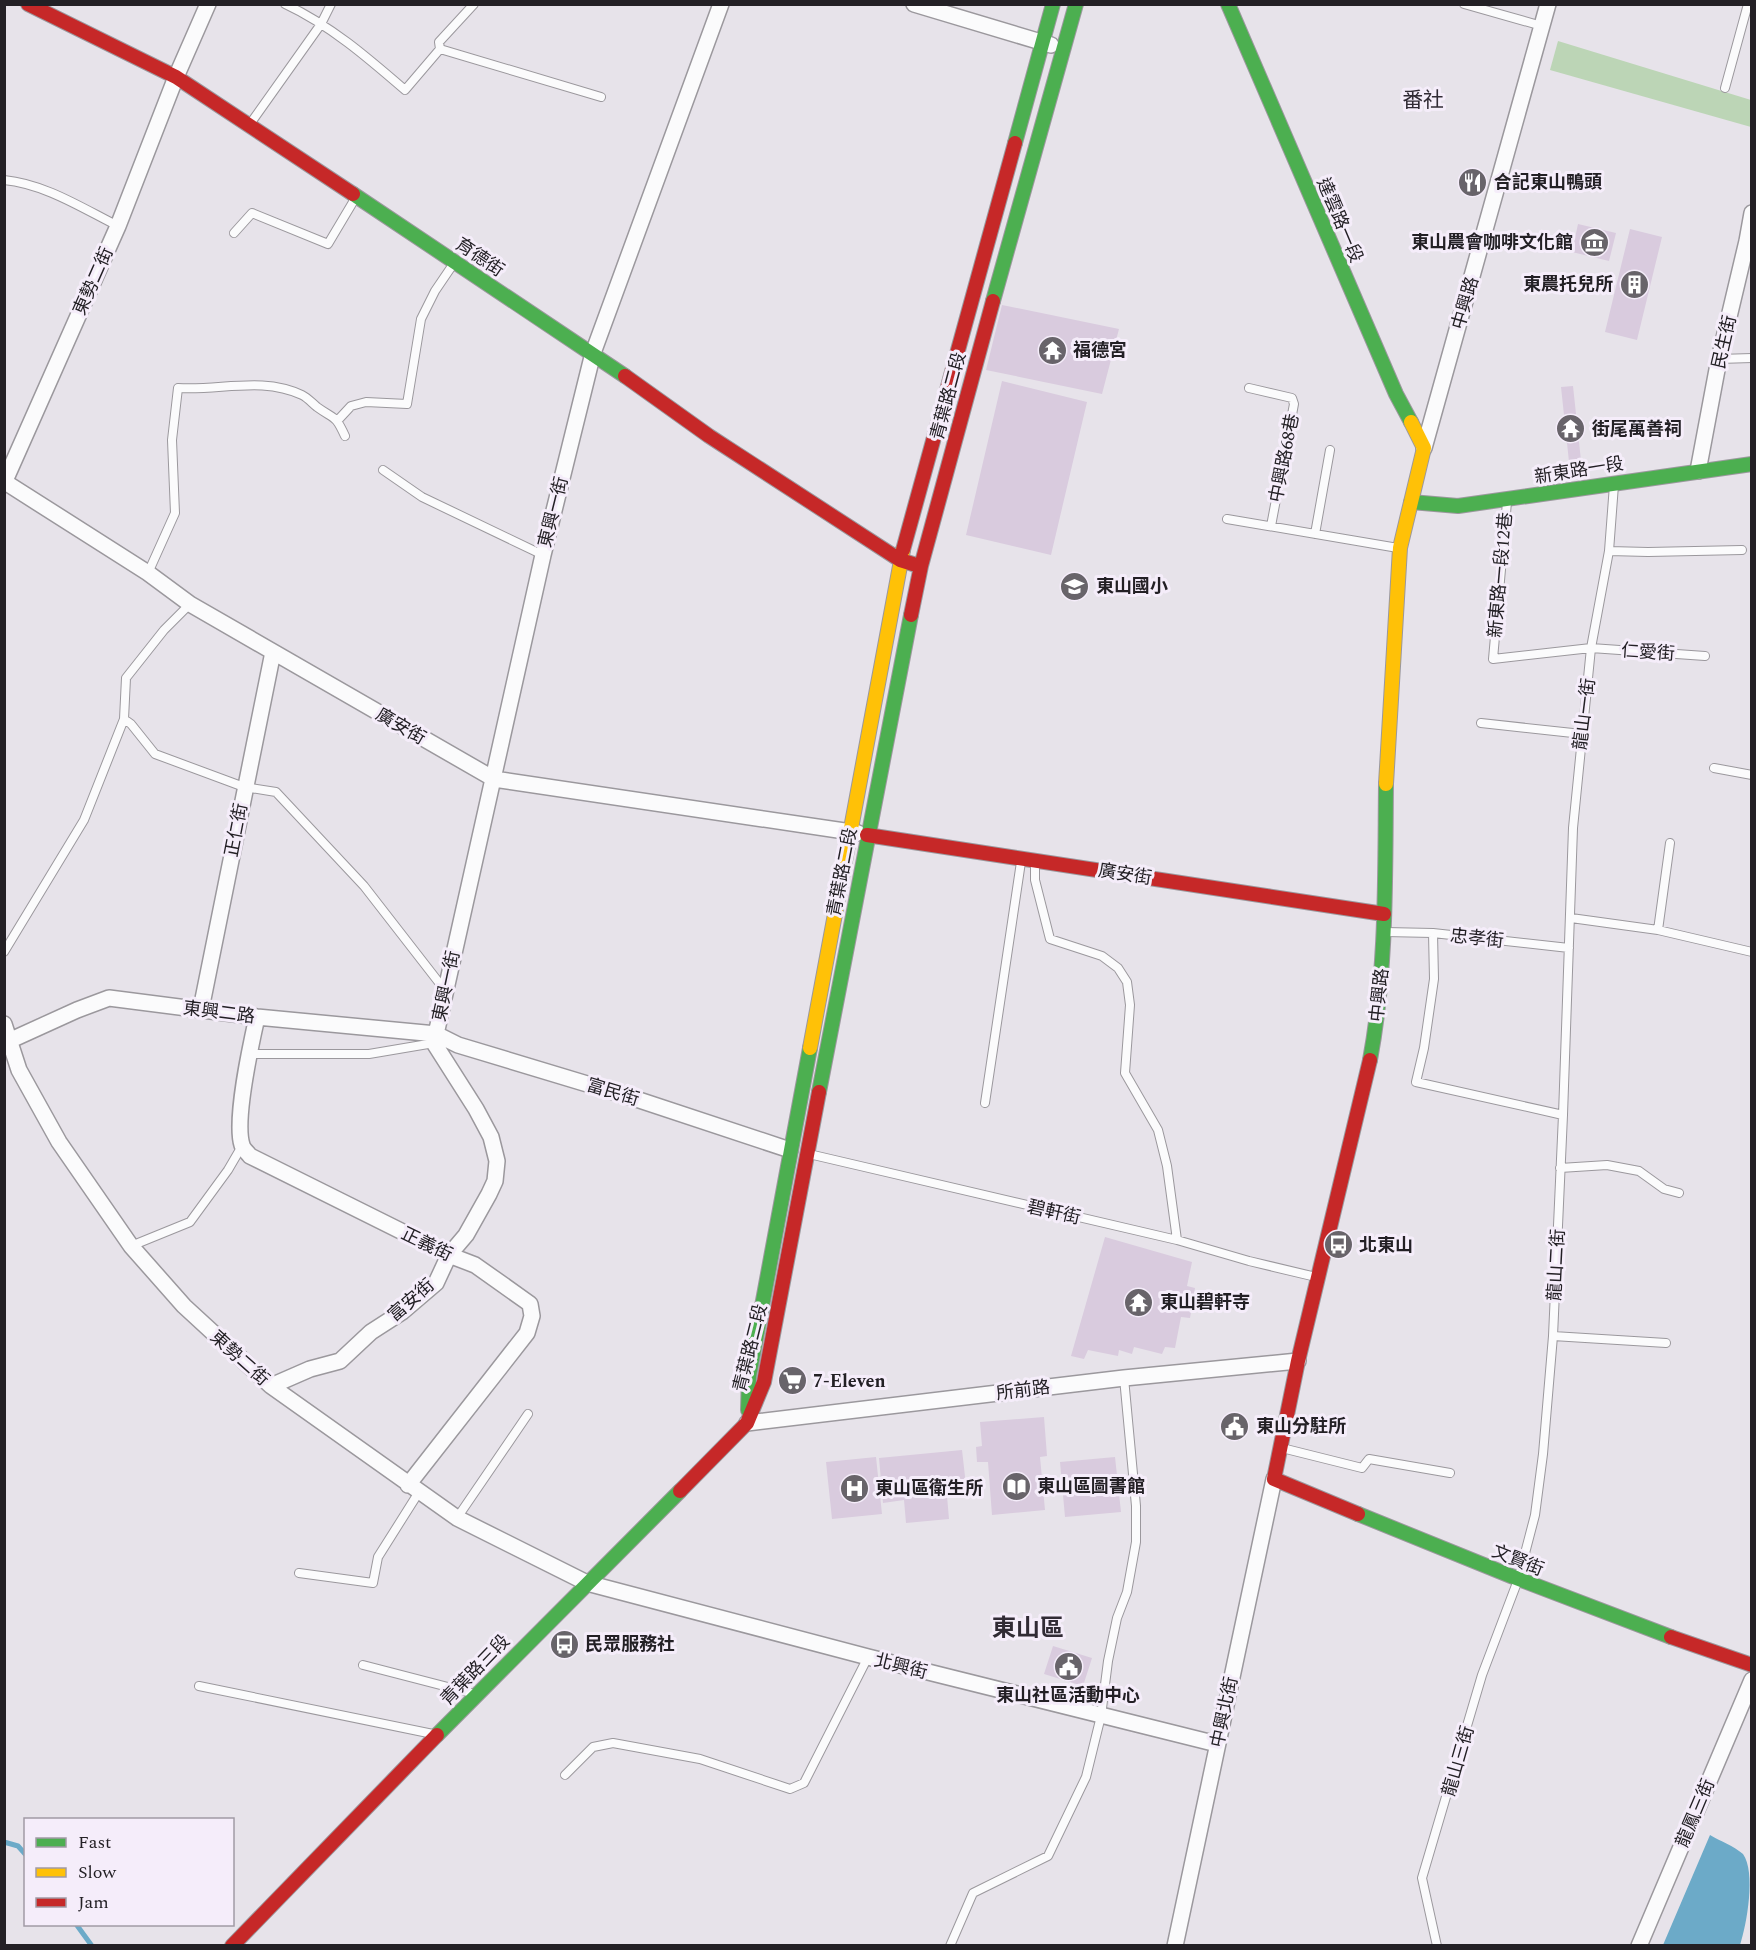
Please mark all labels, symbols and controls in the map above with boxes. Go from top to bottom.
district label: 番社 [1402,85,1444,117]
restaurant icon: 合記東山鴨頭 [1457,166,1489,198]
place label: 合記東山鴨頭 [1494,169,1602,196]
street label: 達雲路一段 [1310,173,1370,267]
museum icon: 東山農會咖啡文化館 [1578,226,1610,258]
place label: 東山農會咖啡文化館 [1411,229,1573,256]
street label: 育德街 [450,231,510,284]
street label: 東勢二街 [66,243,120,320]
building icon: 東農托兒所 [1618,268,1650,300]
place label: 東農托兒所 [1523,271,1613,298]
street label: 中興路 [1445,273,1486,333]
street label: 民生街 [1705,313,1744,371]
temple icon: 福德宮 [1036,334,1068,366]
place label: 福德宮 [1073,337,1127,364]
street label: 青葉路二段 [924,349,973,443]
street label: 中興路68巷 [1263,411,1306,505]
temple icon: 街尾萬善祠 [1555,413,1587,445]
place label: 街尾萬善祠 [1592,416,1682,443]
street label: 新東路一段 [1533,450,1626,491]
street label: 東興一街 [532,474,575,550]
street label: 新東路一段12巷 [1482,511,1519,639]
school or university icon: 東山國小 [1059,570,1091,602]
place label: 東山國小 [1096,573,1168,600]
street label: 仁愛街 [1620,637,1676,668]
street label: 龍山一街 [1567,677,1602,751]
street label: 廣安街 [371,701,431,752]
street label: 正仁街 [218,801,255,859]
street label: 青葉路二段 [821,825,864,919]
street label: 廣安街 [1096,857,1154,892]
street label: 忠孝街 [1449,922,1505,955]
street label: 東興一街 [426,948,467,1024]
street label: 中興路 [1363,967,1396,1023]
street label: 東興二路 [182,995,256,1030]
street label: 富民街 [583,1072,643,1113]
street label: 碧軒街 [1025,1193,1083,1232]
street label: 正義街 [397,1220,457,1268]
street label: 龍山二街 [1541,1228,1572,1302]
bus stop icon: 北東山 [1322,1229,1354,1261]
place label: 北東山 [1359,1232,1413,1259]
street label: 富安街 [382,1272,441,1328]
temple icon: 東山碧軒寺 [1123,1286,1155,1318]
place label: 東山碧軒寺 [1160,1289,1250,1316]
street label: 青葉路二段 [726,1301,774,1395]
street label: 東勢二街 [204,1324,275,1392]
supermarket icon: 7-Eleven [776,1365,808,1397]
place label: 7-Eleven [813,1368,886,1395]
street label: 所前路 [995,1374,1052,1407]
public building icon: 東山分駐所 [1219,1410,1251,1442]
place label: 東山分駐所 [1256,1413,1346,1440]
library icon: 東山區圖書館 [1000,1470,1032,1502]
hospital icon: 東山區衛生所 [838,1472,870,1504]
place label: 東山區圖書館 [1037,1473,1145,1500]
place label: 東山區衛生所 [875,1475,983,1502]
street label: 文賢街 [1488,1538,1548,1583]
district label: 東山區 [992,1611,1064,1647]
bus stop icon: 民眾服務社 [548,1628,580,1660]
street label: 青葉路三段 [434,1629,516,1712]
place label: 民眾服務社 [585,1631,675,1658]
street label: 北興街 [871,1647,930,1686]
public building icon: 東山社區活動中心 [1052,1650,1084,1682]
street label: 中興北街 [1204,1674,1245,1750]
place label: 東山社區活動中心 [996,1682,1140,1709]
street label: 龍山三街 [1436,1723,1481,1799]
street label: 龍鳳三街 [1669,1775,1722,1852]
legend [24,1818,234,1926]
text: Fast [78,1829,111,1856]
text: Slow [78,1859,117,1886]
text: Jam [78,1889,109,1916]

